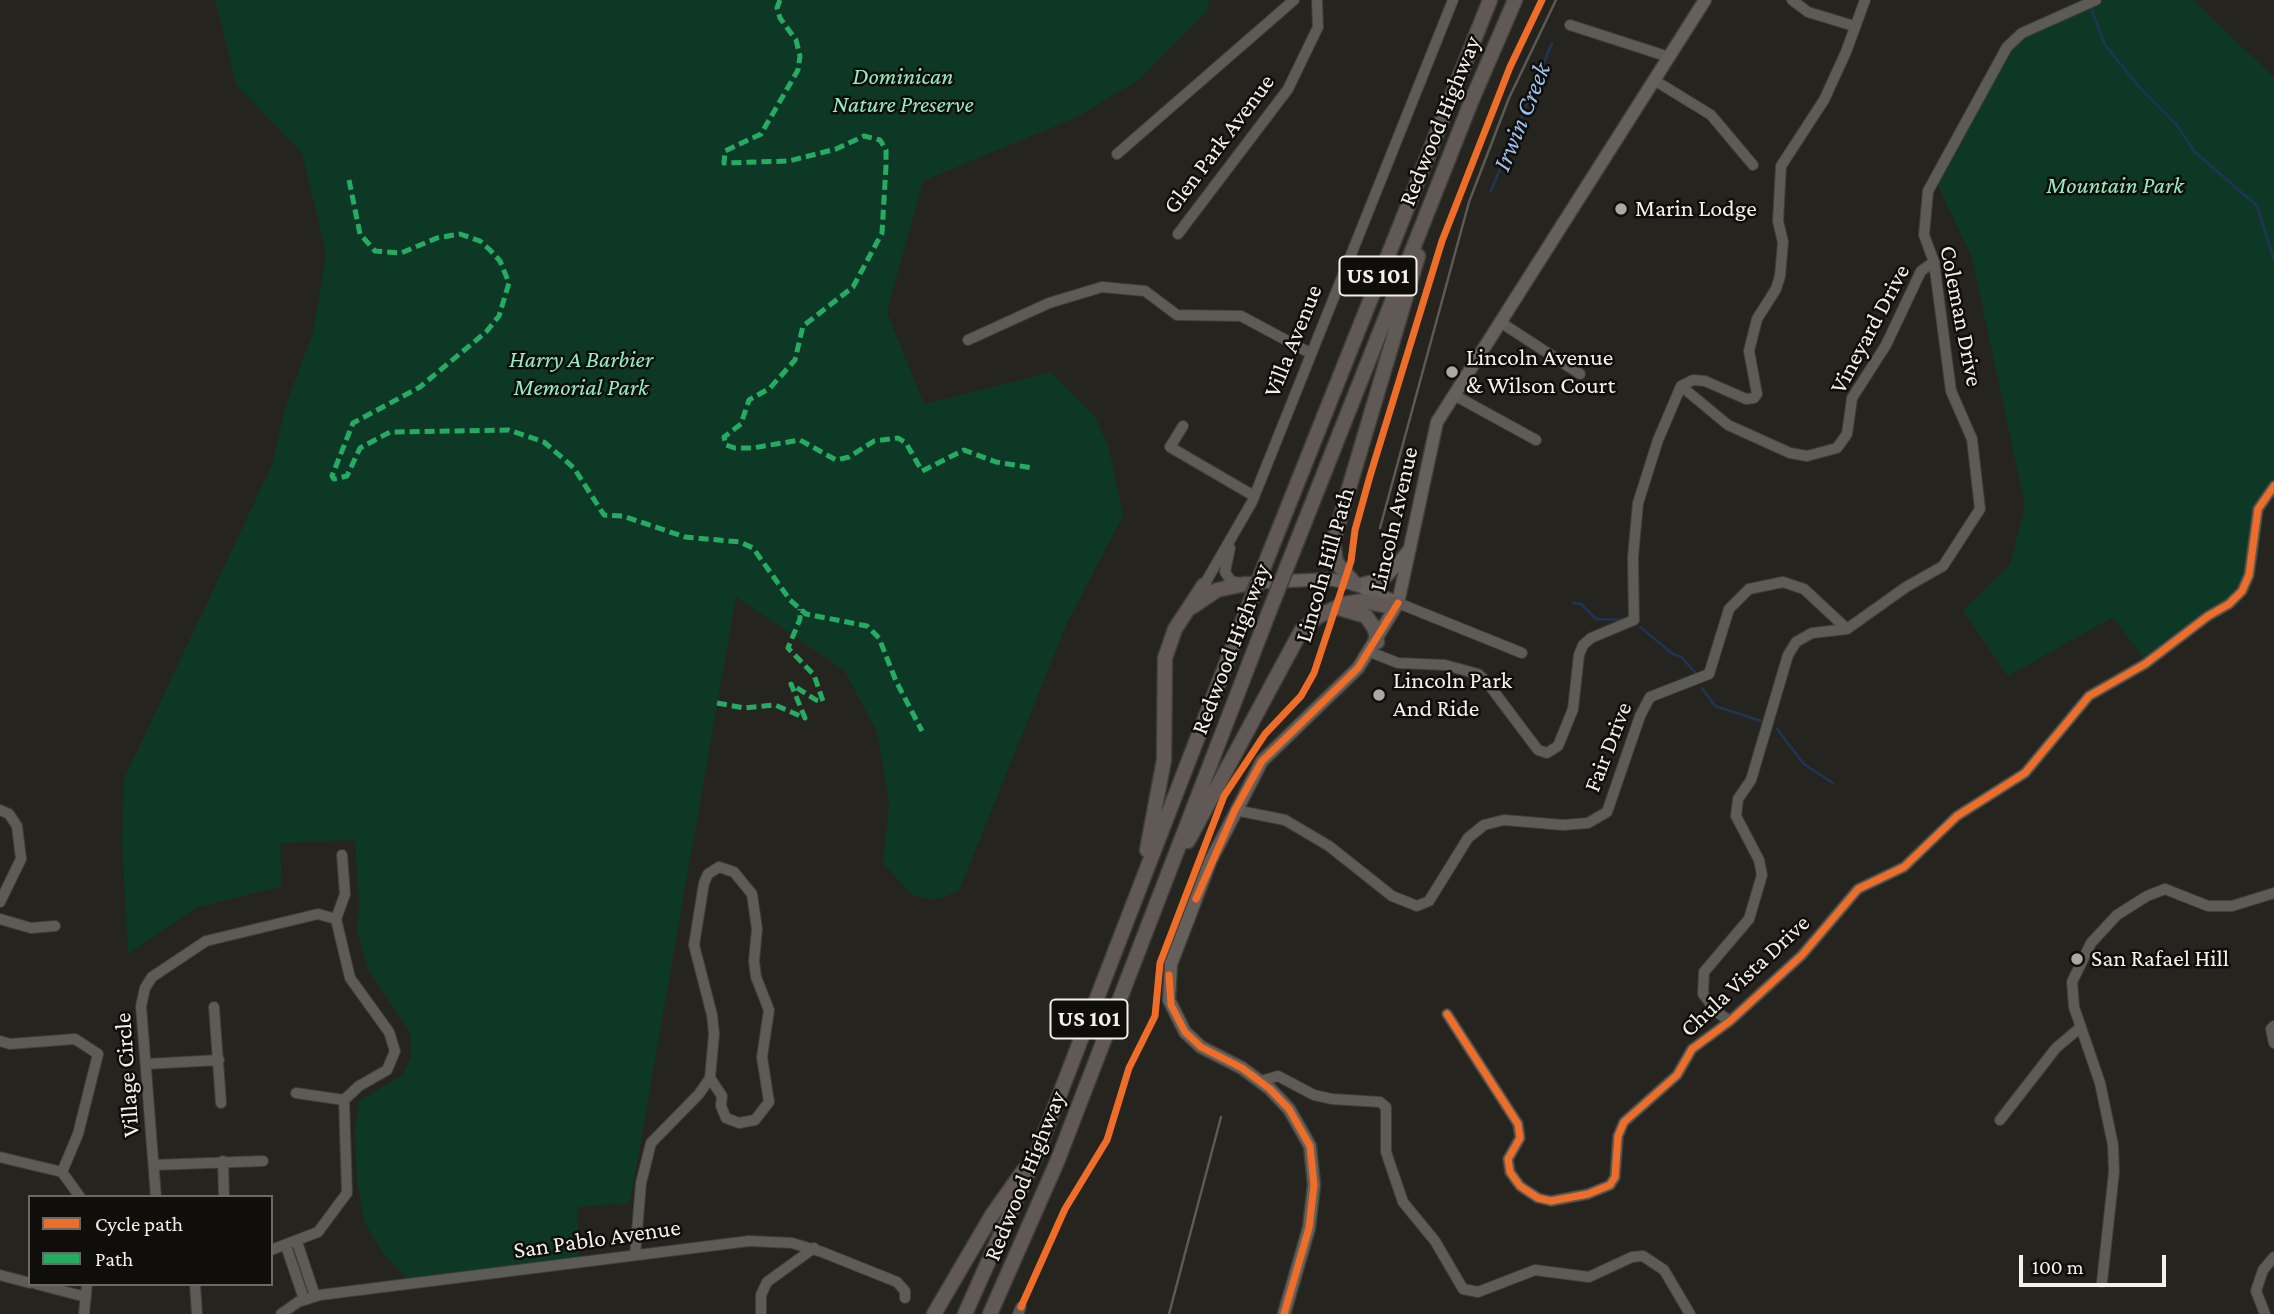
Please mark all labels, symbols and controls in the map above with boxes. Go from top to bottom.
street label: Redwood Highway [1393,32,1487,210]
water label: Irwin Creek [1486,58,1558,176]
park label: Dominican Nature Preserve [832,63,974,119]
street label: Glen Park Avenue [1157,69,1281,219]
park label: Mountain Park [2046,172,2184,200]
place label: Marin Lodge [1635,195,1757,223]
marker: Marin Lodge [1613,201,1629,217]
street label: Coleman Drive [1933,243,1989,389]
road number: US 101 [1340,256,1416,296]
street label: Vineyard Drive [1824,259,1916,399]
street label: Villa Avenue [1257,281,1329,401]
place label: Lincoln Avenue & Wilson Court [1466,344,1615,400]
park label: Harry A Barbier Memorial Park [509,346,653,402]
marker: Lincoln Avenue & Wilson Court [1444,364,1460,380]
street label: Lincoln Avenue [1363,444,1425,594]
street label: Lincoln Hill Path [1289,484,1361,646]
street label: Redwood Highway [1185,560,1277,738]
place label: Lincoln Park And Ride [1393,667,1512,723]
marker: Lincoln Park And Ride [1371,687,1387,703]
street label: Fair Drive [1578,698,1638,796]
street label: Chula Vista Drive [1674,909,1816,1043]
place label: San Rafael Hill [2091,945,2229,973]
marker: San Rafael Hill [2069,951,2085,967]
road number: US 101 [1050,1000,1128,1038]
street label: Village Circle [108,1012,146,1138]
street label: Redwood Highway [978,1087,1072,1265]
legend [28,1195,273,1286]
text: Cycle path [95,1212,183,1236]
street label: San Pablo Avenue [512,1213,682,1265]
scale bar [2022,1240,2169,1284]
text: Path [95,1247,133,1271]
text: 100 m [2032,1255,2084,1279]

